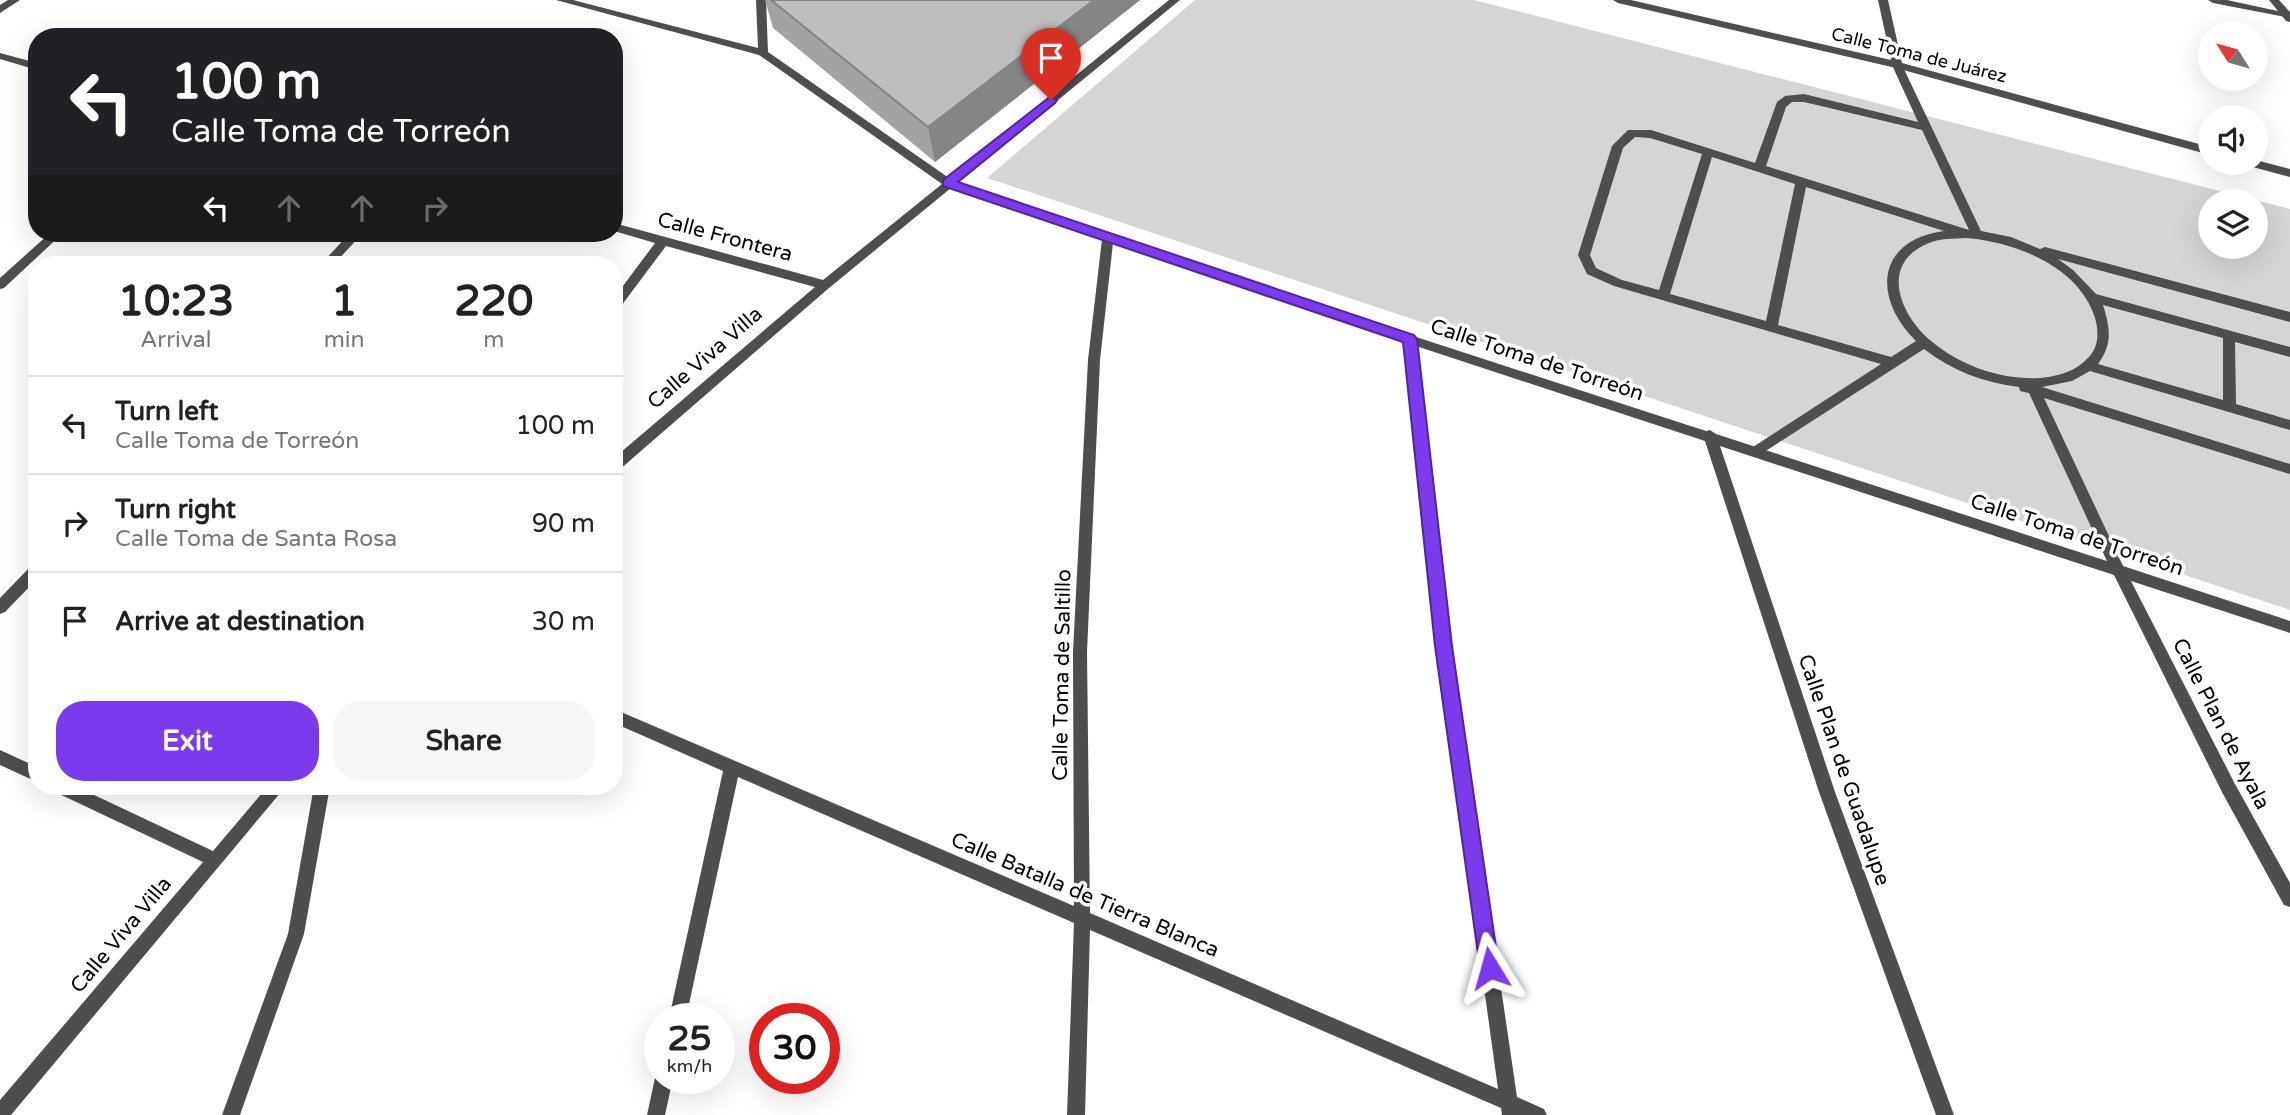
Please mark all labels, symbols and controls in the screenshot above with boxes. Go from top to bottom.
north arrow [2198,21,2268,91]
map controls [2198,21,2268,259]
street label: Calle Toma de Juárez [1829,23,2009,87]
pin [1021,28,1081,100]
icon: arrive [1032,39,1070,77]
text: 100 m [171,53,321,112]
icon: left [56,56,147,147]
button: sound [2198,105,2268,175]
text: Calle Toma de Torreón [171,113,511,151]
icon: left [197,189,235,227]
icon: ahead [270,189,308,227]
icon: ahead [343,189,381,227]
icon: right [416,189,454,227]
button: layers [2198,189,2268,259]
street label: Calle Frontera [655,207,795,267]
text: 10:23 [118,276,234,327]
text: 1 [331,276,357,327]
text: 220 [454,276,533,327]
street label: Calle Viva Villa [642,301,768,415]
street label: Calle Toma de Torreón [1427,314,1647,406]
text: Arrival [140,326,211,354]
text: min [324,326,365,354]
text: m [483,326,504,354]
text: Turn left [115,396,218,427]
icon: left [56,406,94,444]
text: 100 m [515,410,595,441]
text: Calle Toma de Torreón [115,427,359,455]
street label: Calle Toma de Torreón [1967,489,2187,581]
text: Turn right [115,494,236,525]
icon: right [56,504,94,542]
text: 90 m [532,508,595,539]
text: Calle Toma de Santa Rosa [115,525,397,553]
street label: Calle Toma de Saltillo [1048,569,1076,781]
icon: arrive [56,602,94,640]
text: Arrive at destination [115,606,365,637]
text: 30 m [532,606,595,637]
street label: Calle Plan de Ayala [2167,634,2275,814]
street label: Calle Plan de Guadalupe [1793,651,1895,889]
button: Exit [56,701,319,781]
button: Share [333,701,595,781]
street label: Calle Batalla de Tierra Blanca [947,827,1223,963]
street label: Calle Viva Villa [65,872,177,998]
position arrow [1453,931,1527,1005]
speed limit sign: 30 [749,1003,840,1094]
text: 25 [668,1018,711,1060]
text: km/h [667,1055,712,1077]

